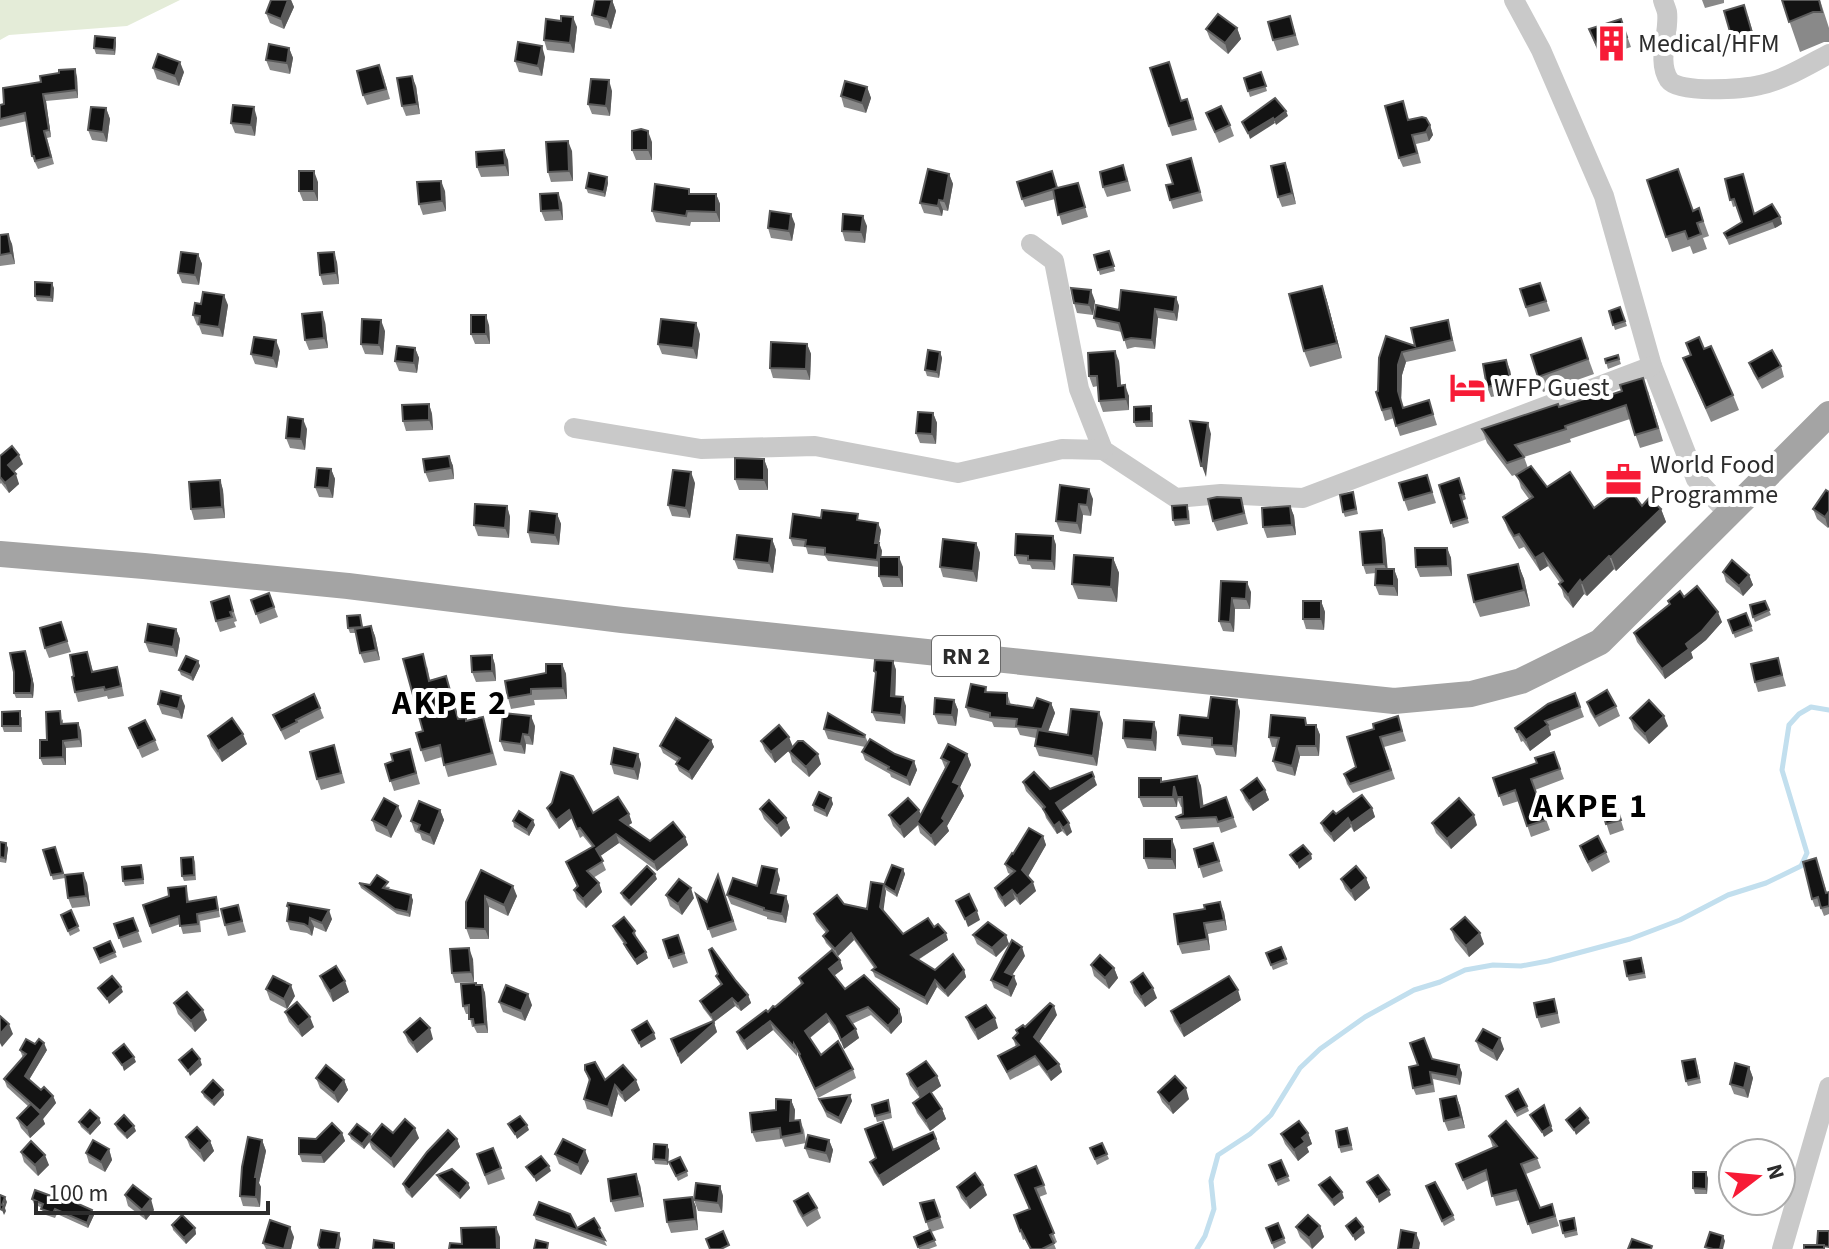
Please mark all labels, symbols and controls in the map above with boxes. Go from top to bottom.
building icon: Medical/HFM [1593,24,1631,62]
place label: Medical/HFM [1638,25,1780,62]
hotel icon: WFP Guest [1449,368,1487,406]
place label: WFP Guest [1494,369,1610,406]
place label: World Food Programme [1650,446,1778,513]
office icon: World Food Programme [1605,460,1643,498]
road number: RN 2 [932,636,1000,676]
district label: AKPE 2 [391,679,508,728]
district label: AKPE 1 [1532,782,1649,831]
north arrow [1717,1137,1797,1217]
text: N [1758,1160,1793,1183]
scale bar [36,1165,268,1215]
text: 100 m [48,1176,108,1211]

